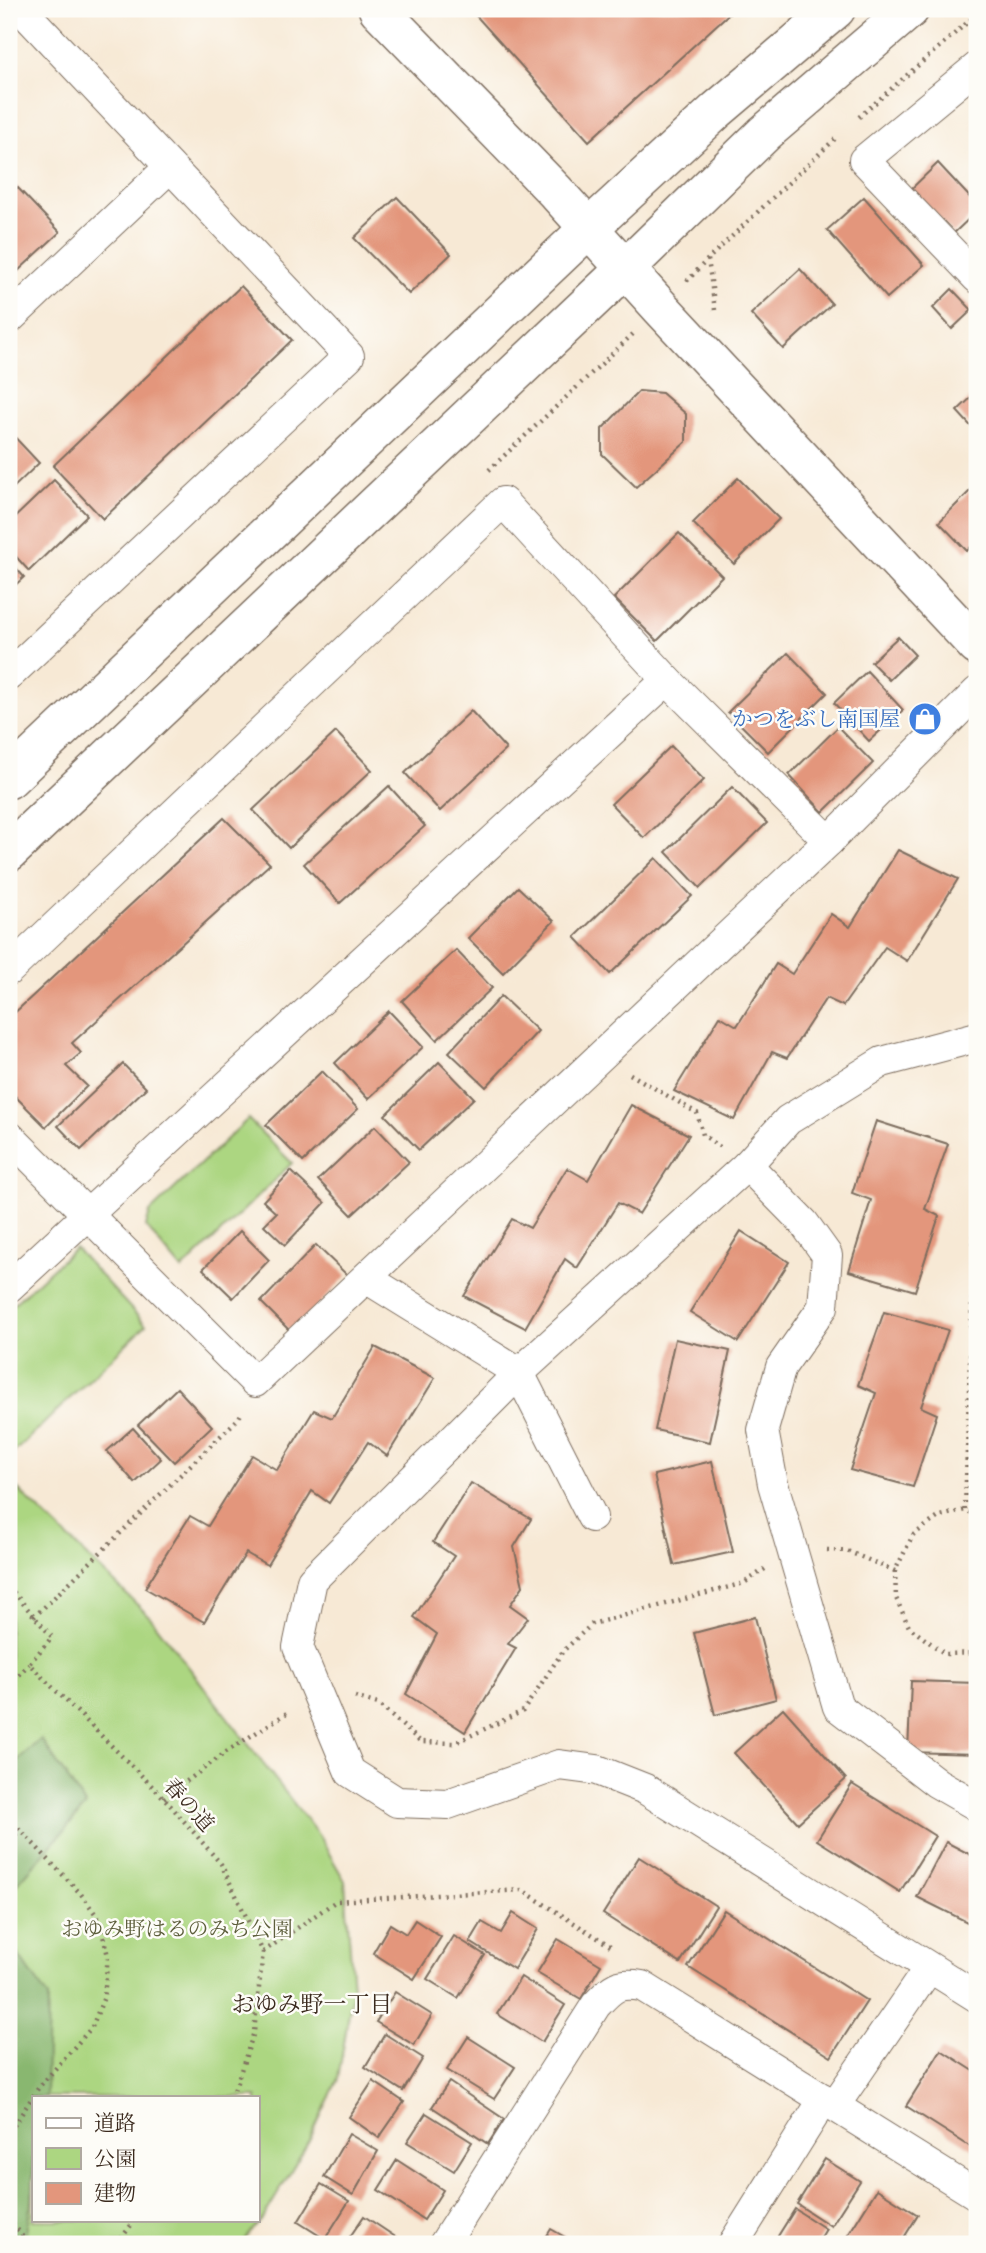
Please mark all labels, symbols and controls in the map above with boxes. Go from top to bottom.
shop icon: かつをぶし南国屋 [906,700,944,738]
place label: かつをぶし南国屋 [732,707,900,734]
street label: 春の道 [157,1774,219,1838]
park label: おゆみ野はるのみち公園 [62,1917,293,1944]
district label: おゆみ野一丁目 [232,1991,393,2020]
legend [32,2096,259,2222]
text: 道路 [94,2111,136,2138]
text: 公園 [94,2147,136,2174]
text: 建物 [94,2181,136,2208]

